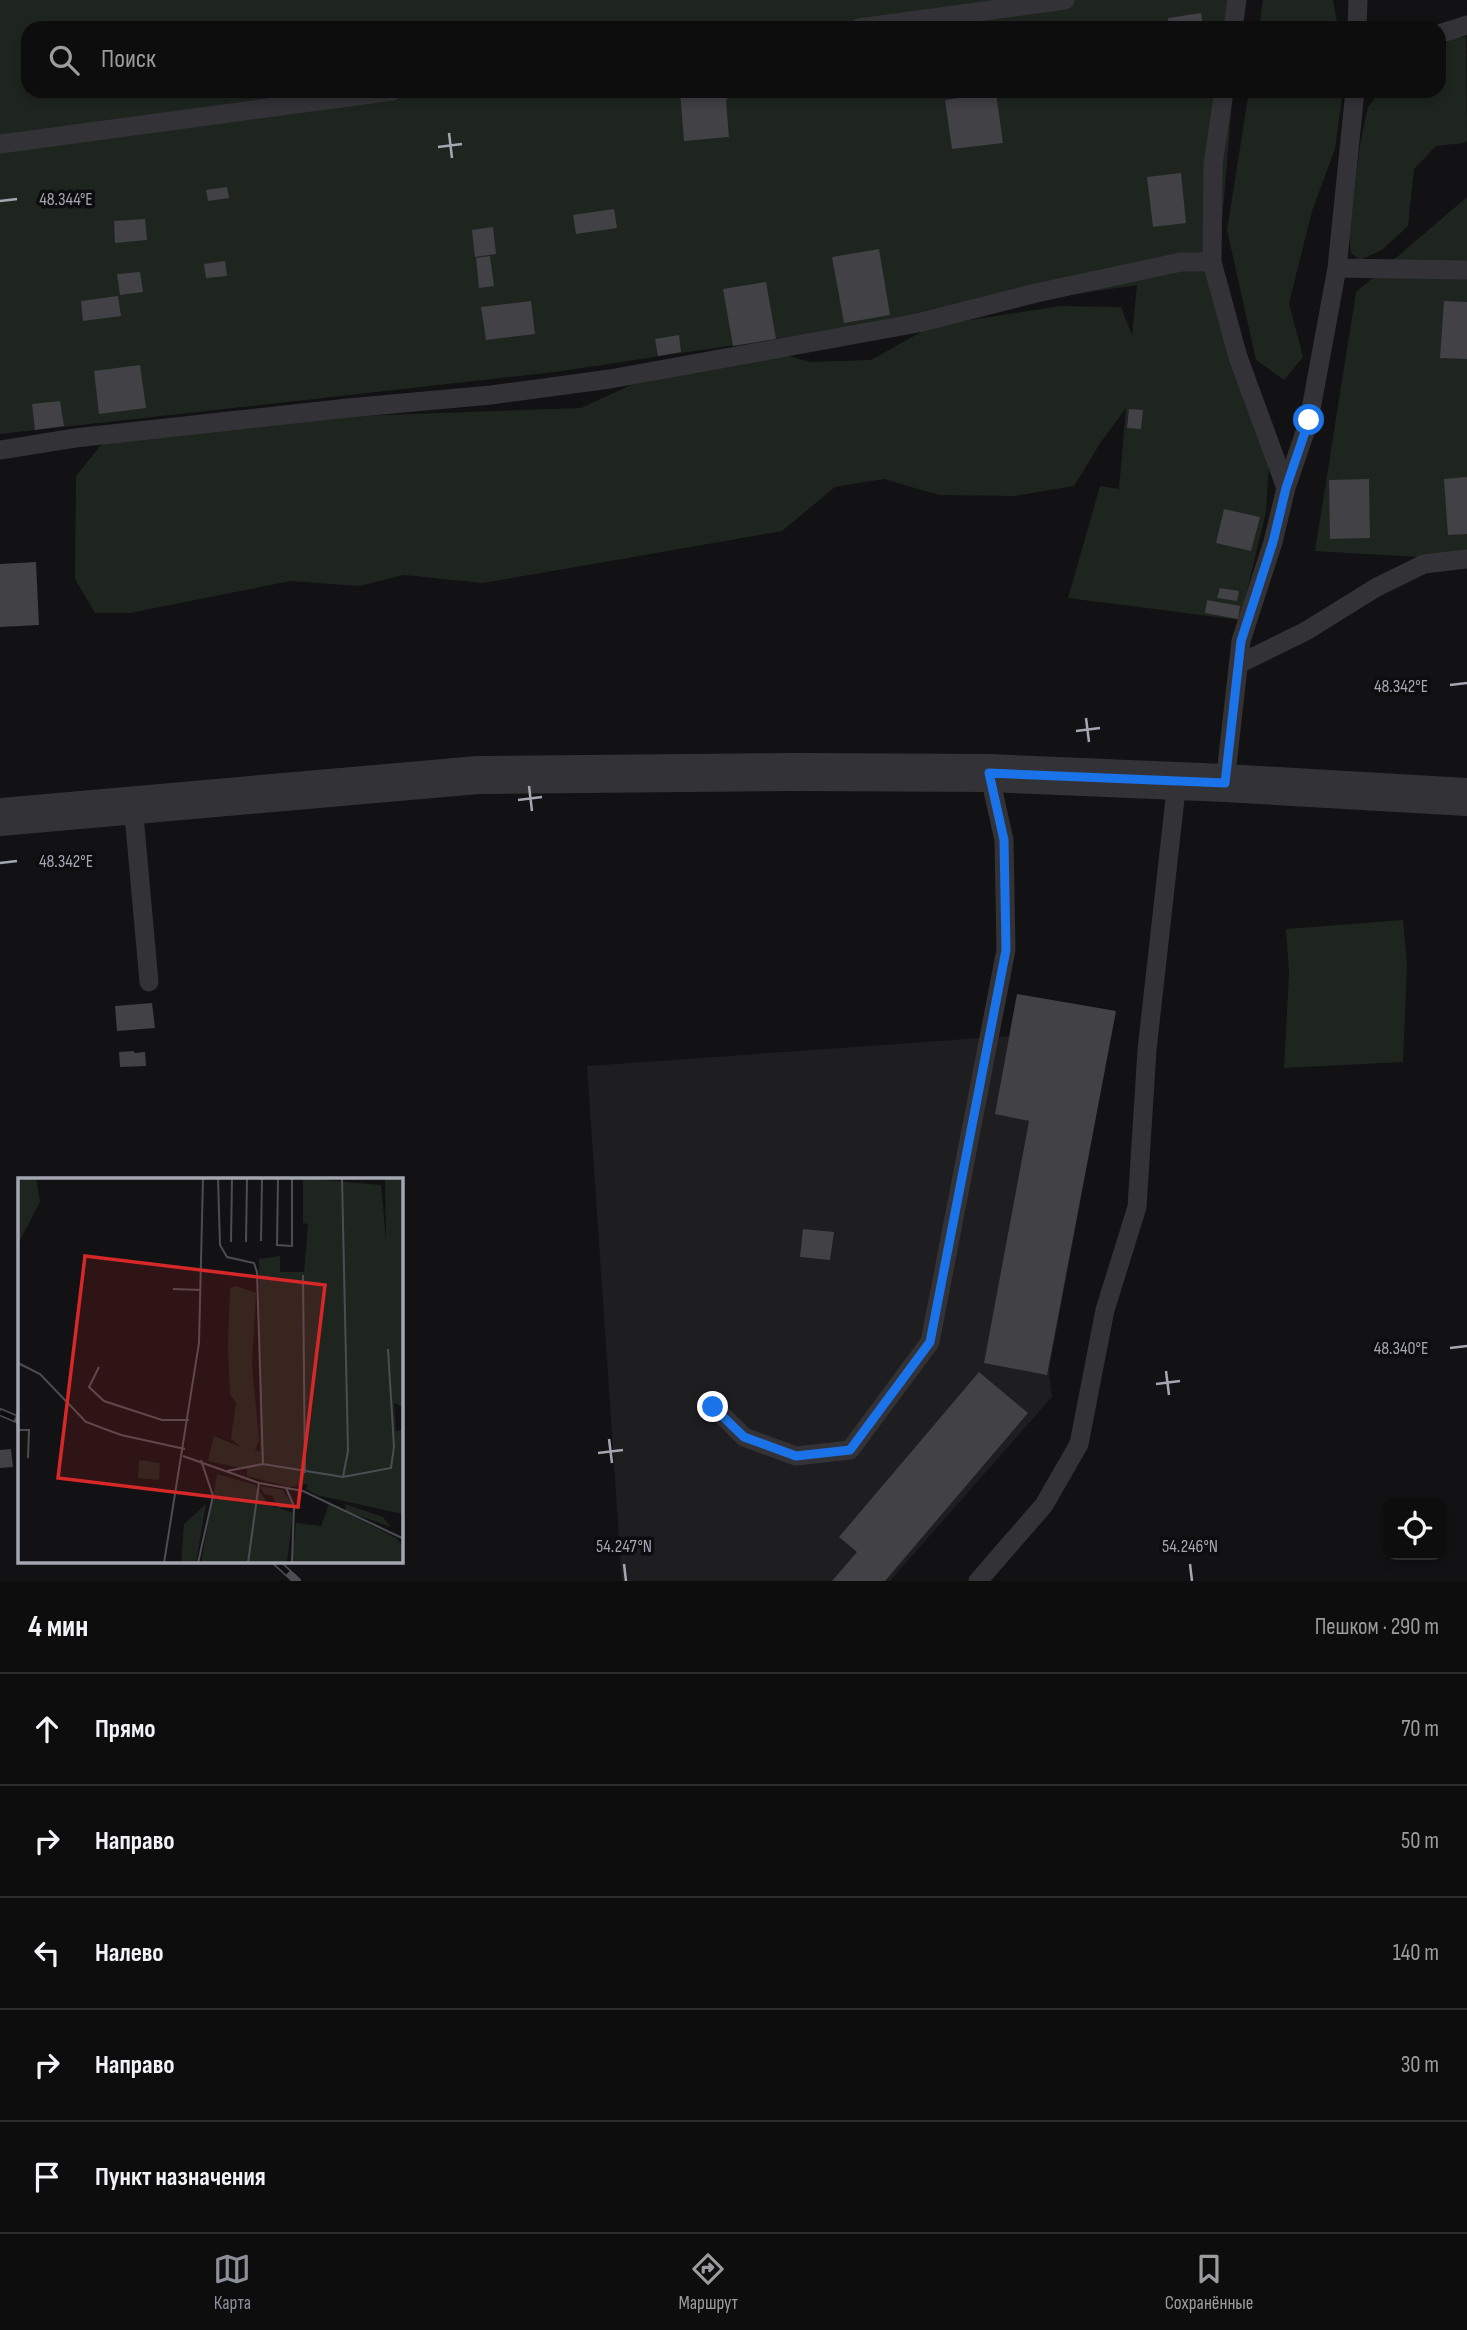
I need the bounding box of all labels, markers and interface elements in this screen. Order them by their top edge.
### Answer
search box [21,21,1446,98]
icon: search [45,41,83,79]
text: Поиск [101,44,156,75]
text: 48.344°E [39,189,93,210]
route start [1293,404,1324,435]
text: 48.342°E [1374,676,1428,697]
text: 48.342°E [39,851,93,872]
inset map [18,1178,402,1563]
text: 48.340°E [1374,1338,1428,1359]
route end [697,1391,728,1422]
map controls [1383,1497,1446,1560]
button: locate [1383,1497,1446,1560]
text: 54.247°N [596,1536,652,1557]
text: 54.246°N [1162,1536,1218,1557]
text: 4 мин [28,1609,88,1645]
text: Пешком · 290 m [1315,1613,1439,1641]
icon: ahead [28,1710,66,1748]
text: Прямо [95,1714,156,1745]
text: 70 m [1401,1715,1439,1743]
icon: right [28,1822,66,1860]
text: Направо [95,1826,174,1857]
text: 50 m [1401,1827,1439,1855]
icon: left [28,1934,66,1972]
text: Налево [95,1938,164,1969]
text: 140 m [1393,1939,1439,1967]
icon: right [28,2046,66,2084]
text: Направо [95,2050,174,2081]
text: 30 m [1401,2051,1439,2079]
icon: arrive [28,2158,66,2196]
text: Пункт назначения [95,2162,266,2193]
tab: Карта [213,2250,251,2315]
tab: Маршрут [678,2250,738,2315]
tab: Сохранённые [1165,2250,1253,2315]

